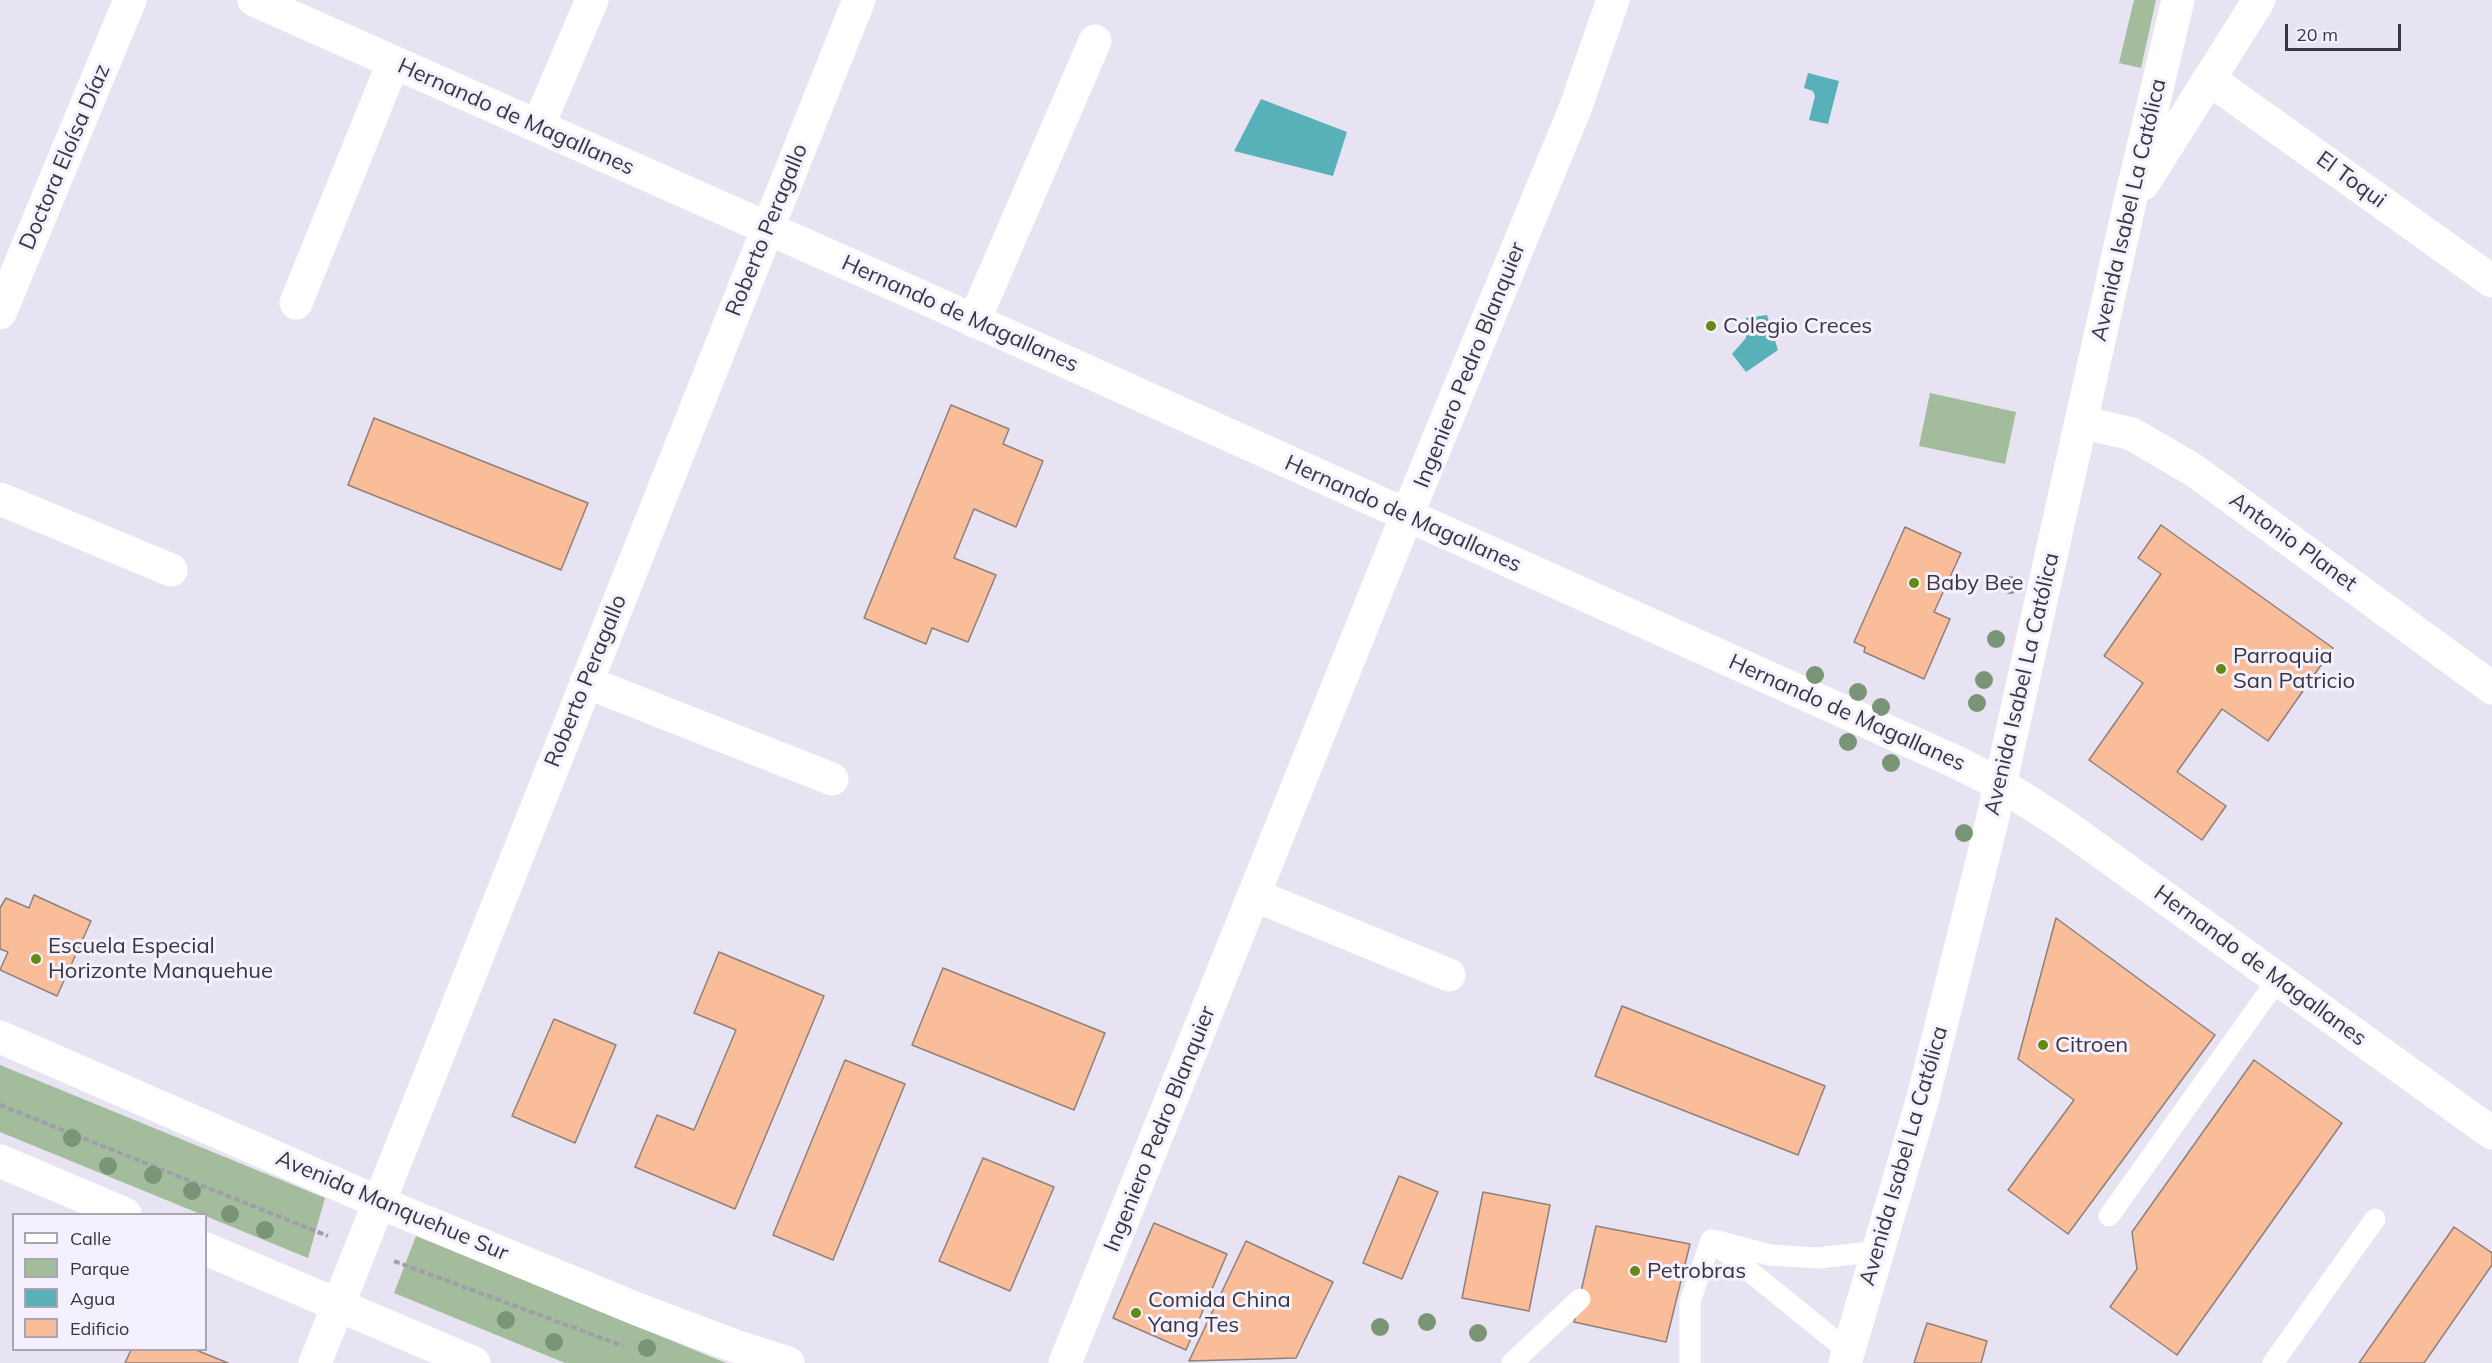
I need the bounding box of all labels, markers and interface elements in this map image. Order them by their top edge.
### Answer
scale bar [2288,12,2404,50]
text: 20 m [2296,23,2338,46]
street label: Hernando de Magallanes [394,53,638,181]
street label: Doctora Eloísa Díaz [14,60,116,254]
street label: Avenida Isabel La Católica [2086,76,2172,344]
street label: Roberto Peragallo [720,140,814,320]
street label: El Toqui [2311,146,2391,214]
street label: Ingeniero Pedro Blanquier [1409,238,1531,492]
street label: Hernando de Magallanes [838,250,1082,378]
place label: Colegio Creces [1723,313,1872,339]
marker: Colegio Creces [1704,319,1718,333]
street label: Hernando de Magallanes [1281,450,1525,578]
street label: Antonio Planet [2224,487,2362,597]
street label: Avenida Isabel La Católica [1979,550,2065,818]
place label: Baby Bee [1926,570,2024,596]
marker: Baby Bee [1907,576,1921,590]
street label: Roberto Peragallo [539,591,633,771]
place label: Parroquia San Patricio [2233,643,2355,694]
street label: Hernando de Magallanes [1725,649,1969,777]
marker: Parroquia San Patricio [2214,662,2228,676]
street label: Hernando de Magallanes [2149,880,2371,1052]
place label: Escuela Especial Horizonte Manquehue [48,933,273,984]
marker: Escuela Especial Horizonte Manquehue [29,952,43,966]
street label: Ingeniero Pedro Blanquier [1099,1002,1221,1256]
street label: Avenida Isabel La Católica [1854,1023,1954,1289]
place label: Citroen [2055,1032,2128,1058]
marker: Citroen [2036,1038,2050,1052]
street label: Avenida Manquehue Sur [272,1145,512,1267]
legend [12,1213,207,1351]
text: Calle [70,1227,111,1250]
text: Parque [70,1257,129,1280]
place label: Petrobras [1647,1258,1746,1284]
marker: Petrobras [1628,1264,1642,1278]
text: Agua [70,1287,115,1310]
place label: Comida China Yang Tes [1148,1287,1291,1338]
marker: Comida China Yang Tes [1129,1306,1143,1320]
text: Edificio [70,1317,129,1340]

